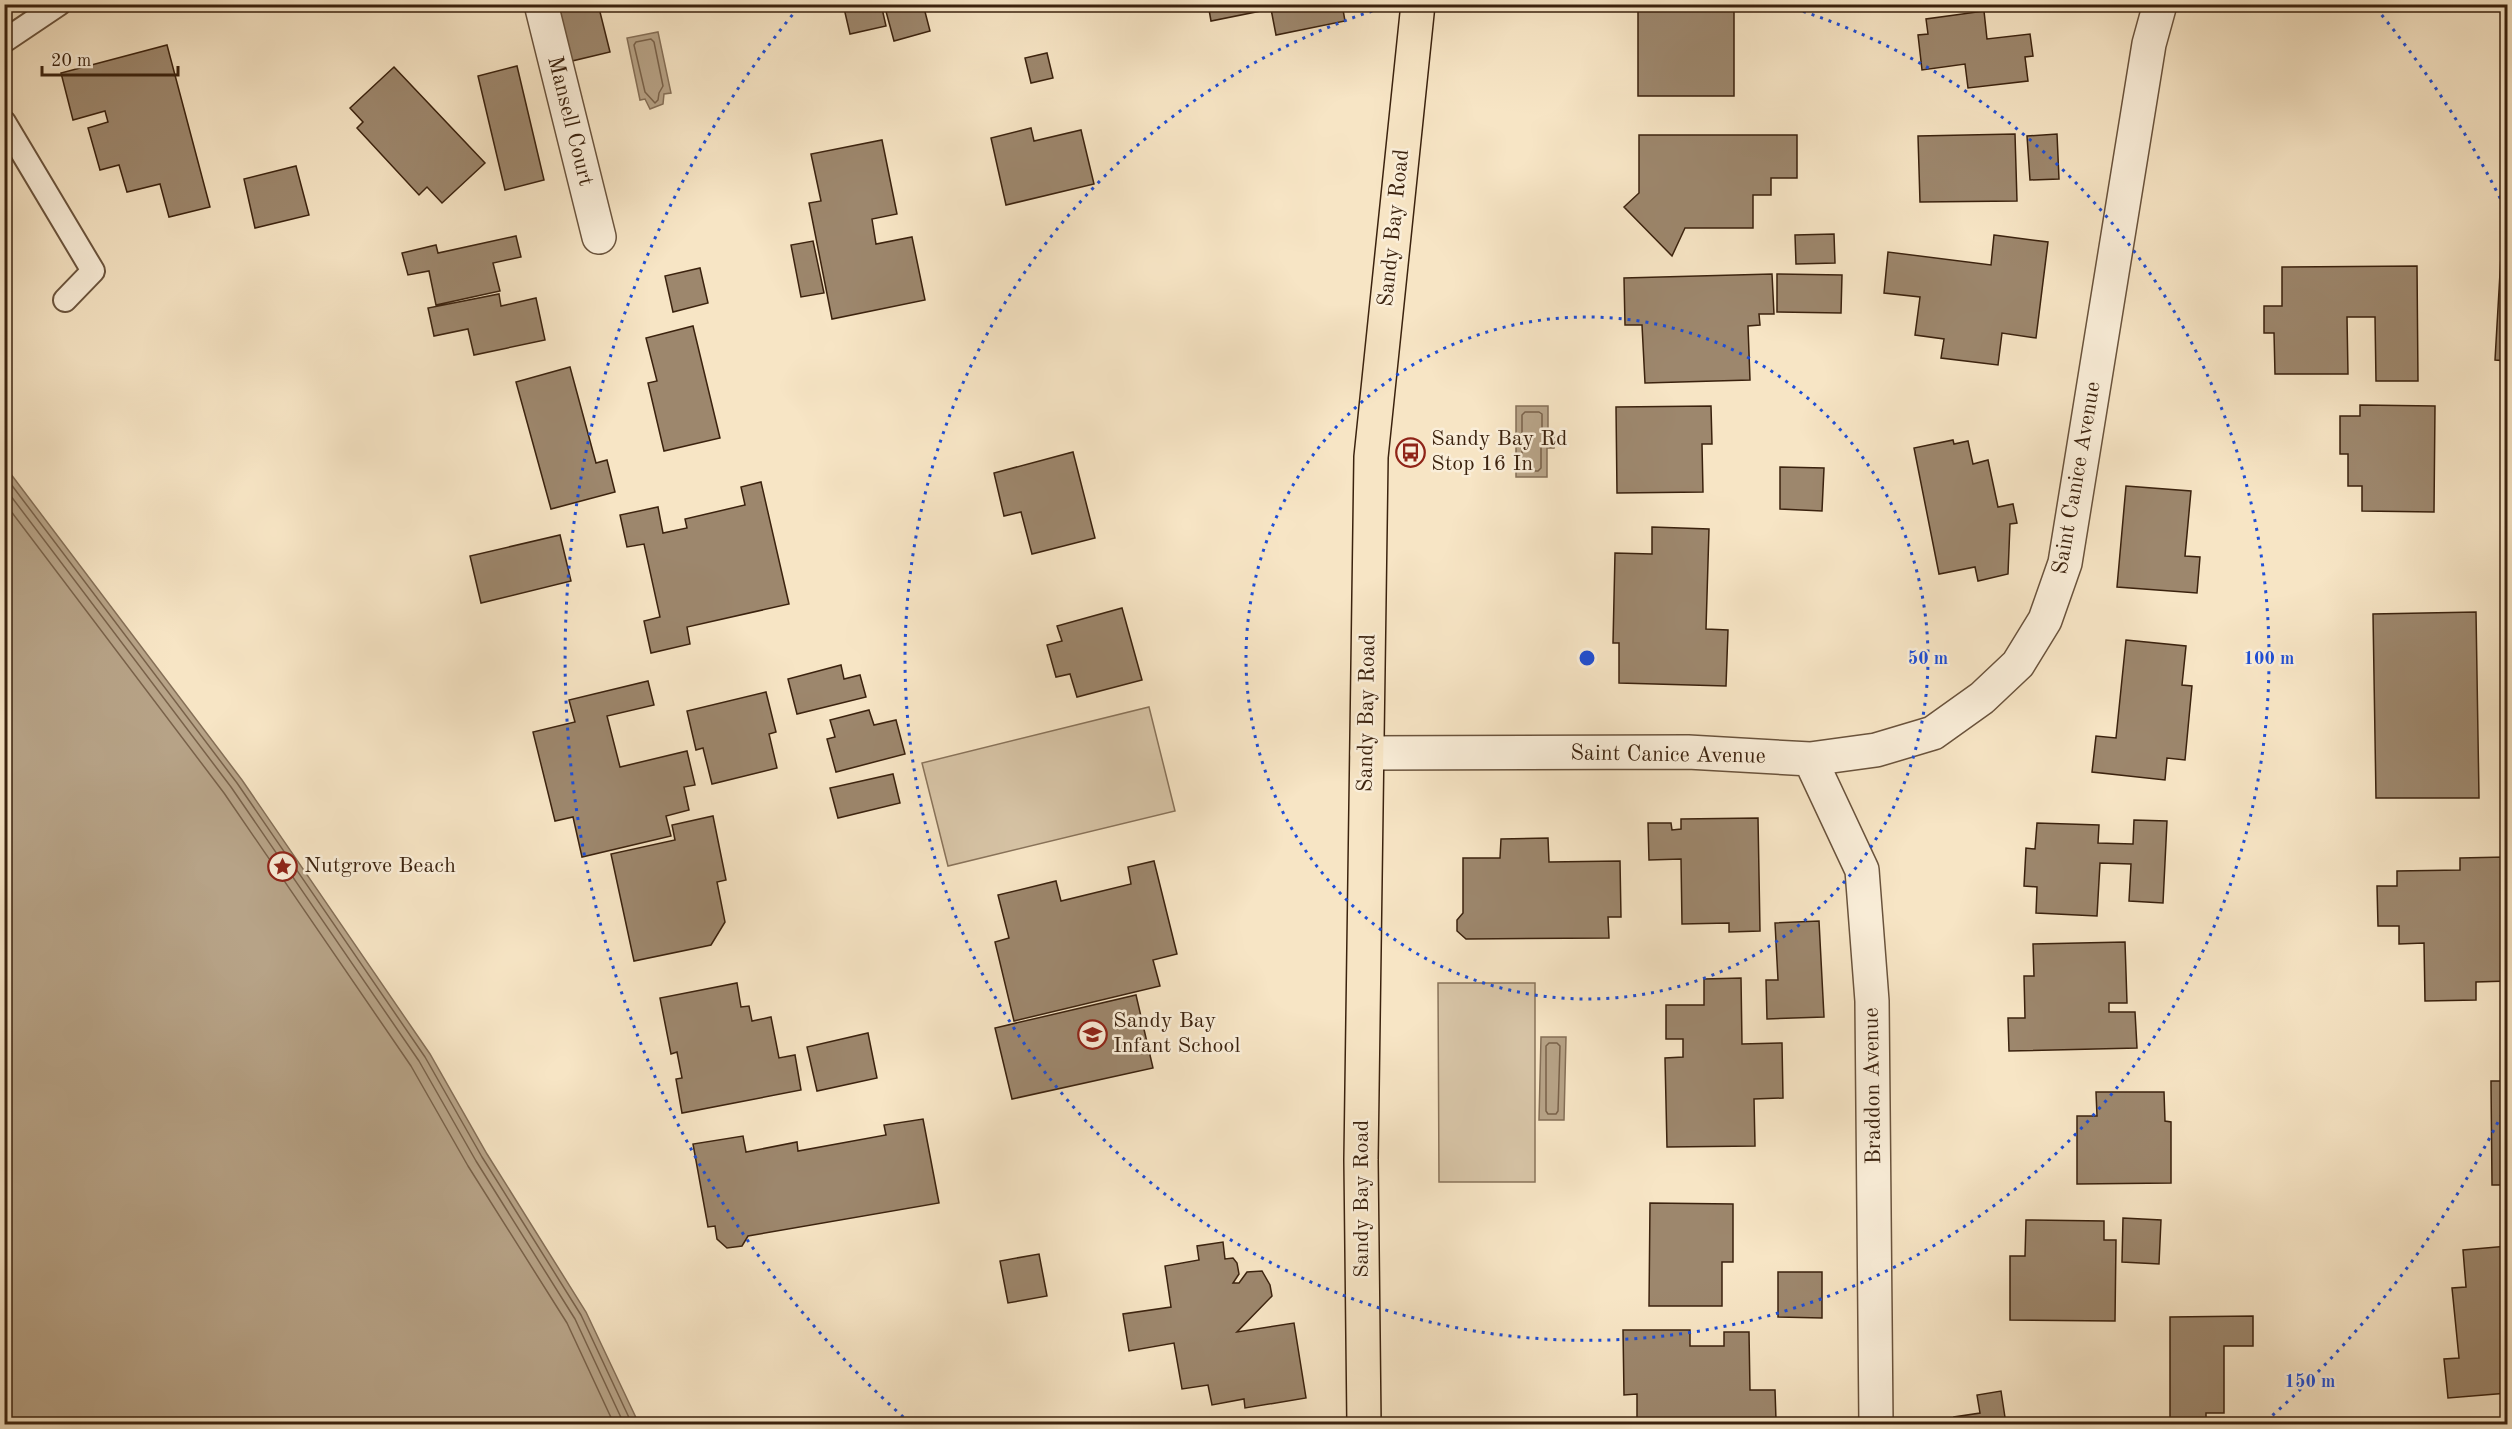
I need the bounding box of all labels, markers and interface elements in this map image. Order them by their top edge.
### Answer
scale bar [42,39,178,77]
text: 20 m [51,52,91,70]
street label: Mansell Court [543,54,597,188]
street label: Sandy Bay Road [1375,148,1413,308]
street label: Saint Canice Avenue [2049,380,2105,576]
place label: Sandy Bay Rd Stop 16 In [1431,428,1567,475]
bus stop icon: Sandy Bay Rd Stop 16 In [1394,436,1426,468]
street label: Sandy Bay Road [1355,634,1379,792]
centre of rings [1577,648,1597,668]
text: 50 m [1908,650,1948,668]
text: 100 m [2244,650,2294,668]
street label: Saint Canice Avenue [1570,742,1766,768]
place icon: Nutgrove Beach [267,850,299,882]
place label: Nutgrove Beach [304,855,456,877]
street label: Braddon Avenue [1861,1007,1885,1165]
place label: Sandy Bay Infant School [1113,1010,1240,1057]
school or university icon: Sandy Bay Infant School [1076,1018,1108,1050]
street label: Sandy Bay Road [1351,1120,1373,1278]
text: 150 m [2285,1373,2335,1391]

